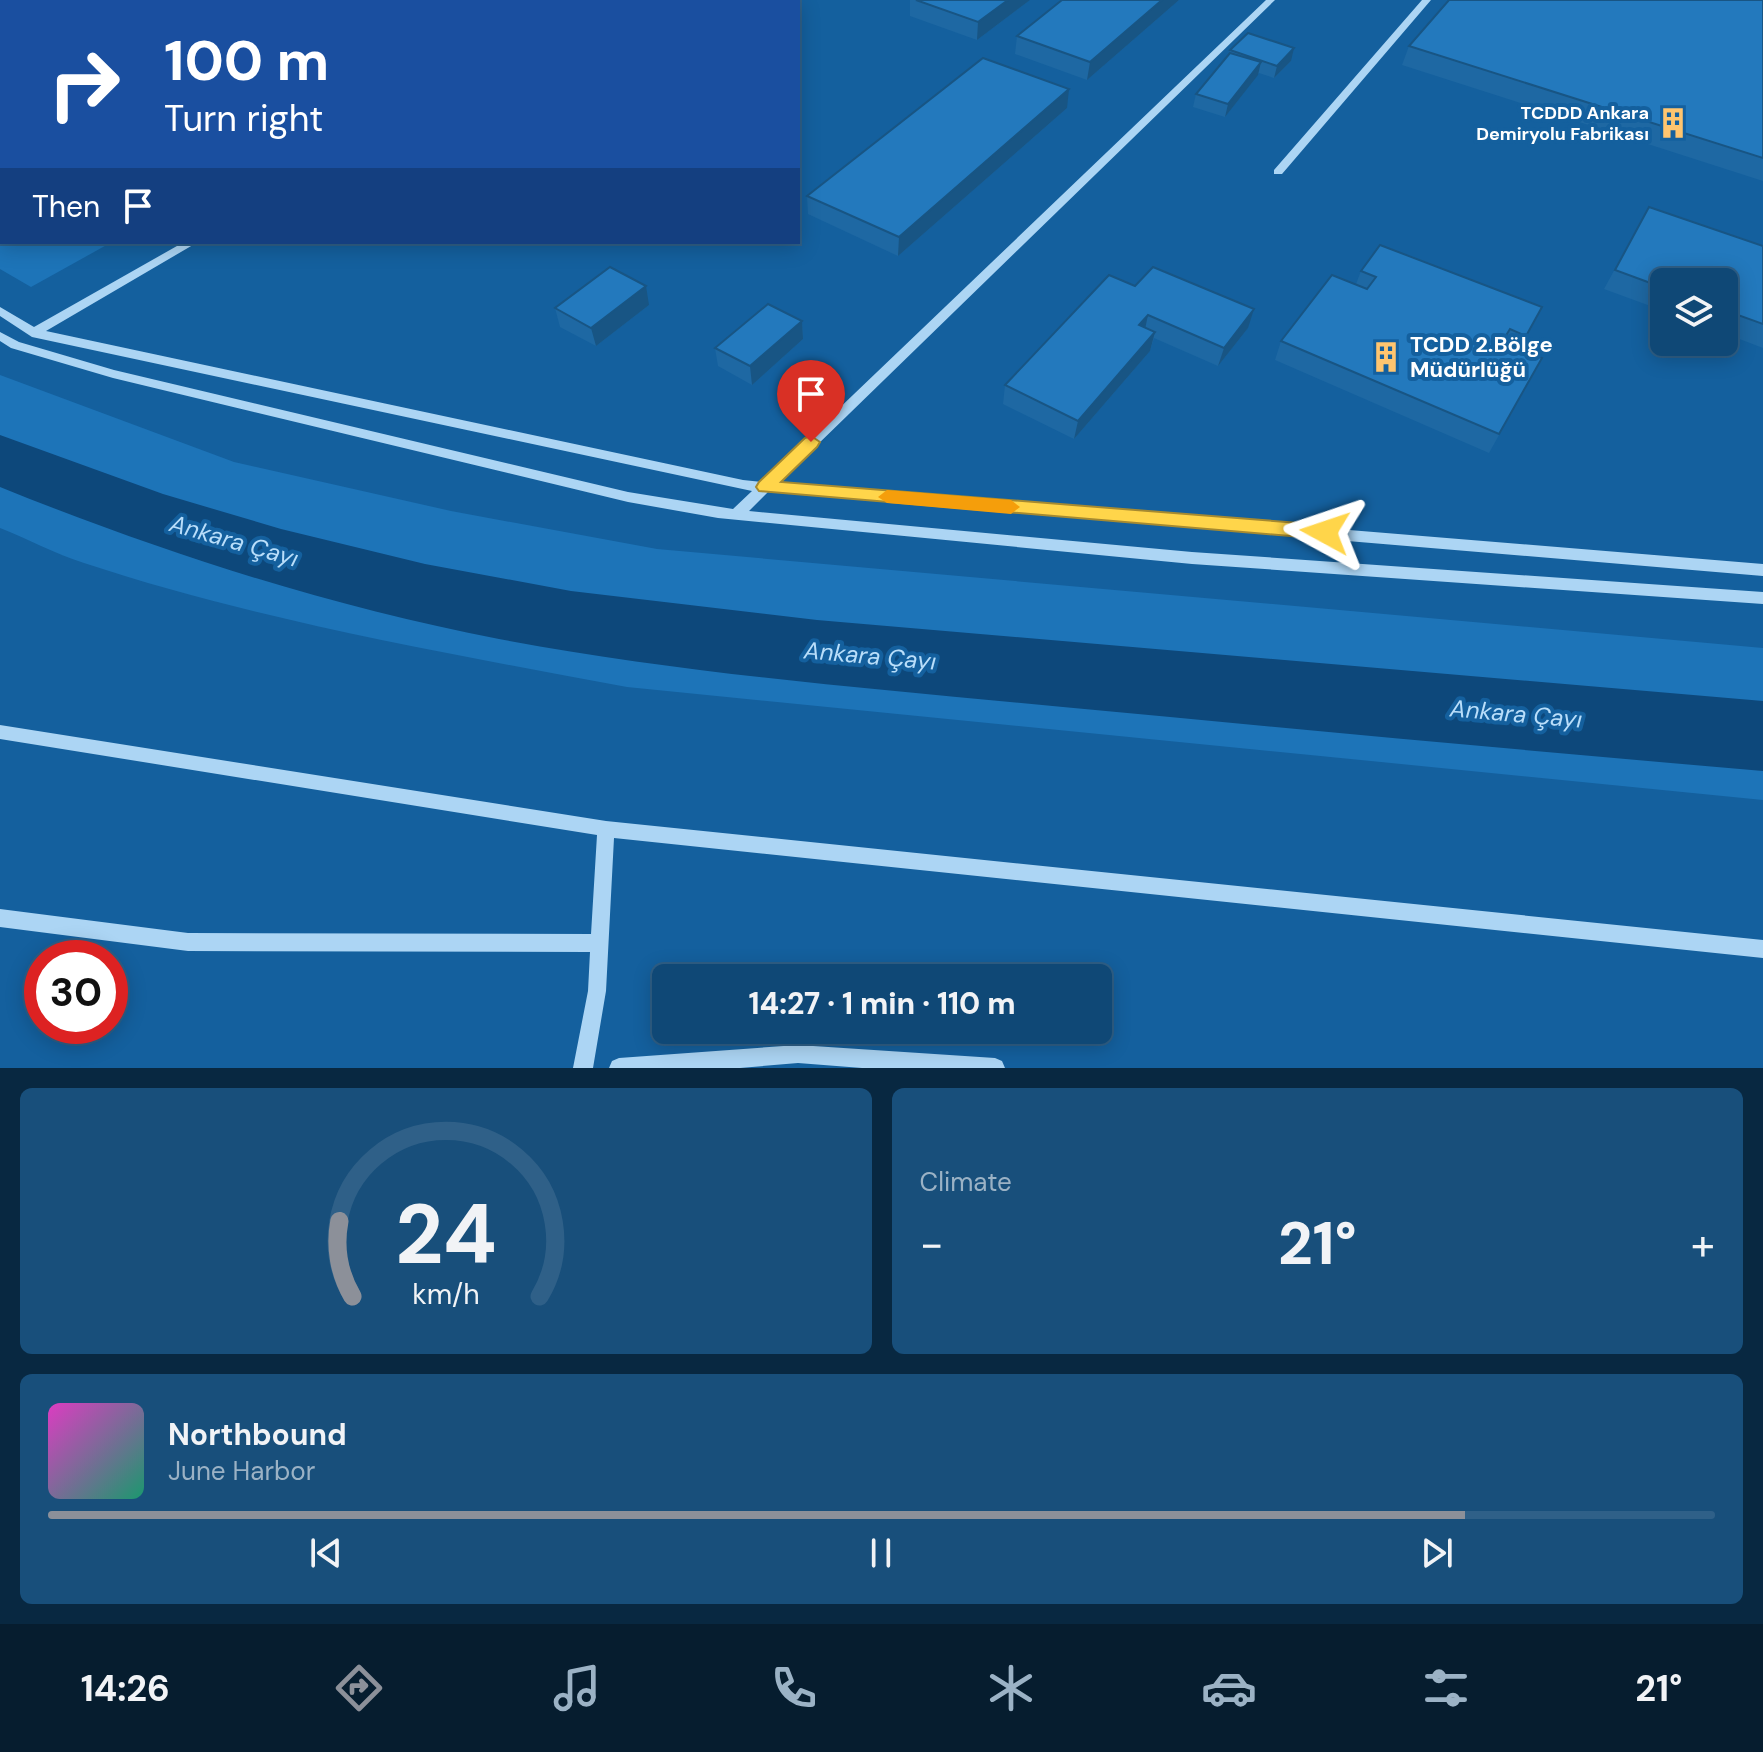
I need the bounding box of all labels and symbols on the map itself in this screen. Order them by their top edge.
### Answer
place label: TCDDD Ankara Demiryolu Fabrikası [1476,101,1649,146]
building icon: TCDDD Ankara Demiryolu Fabrikası [1656,106,1690,140]
place label: TCDD 2.Bölge Müdürlüğü [1410,330,1553,384]
building icon: TCDD 2.Bölge Müdürlüğü [1369,340,1403,374]
pin [777,360,845,442]
position arrow [1283,490,1367,574]
water label: Ankara Çayı [165,507,302,574]
water label: Ankara Çayı [802,634,937,677]
water label: Ankara Çayı [1448,692,1583,735]
speed limit sign: 30 [24,940,128,1044]

